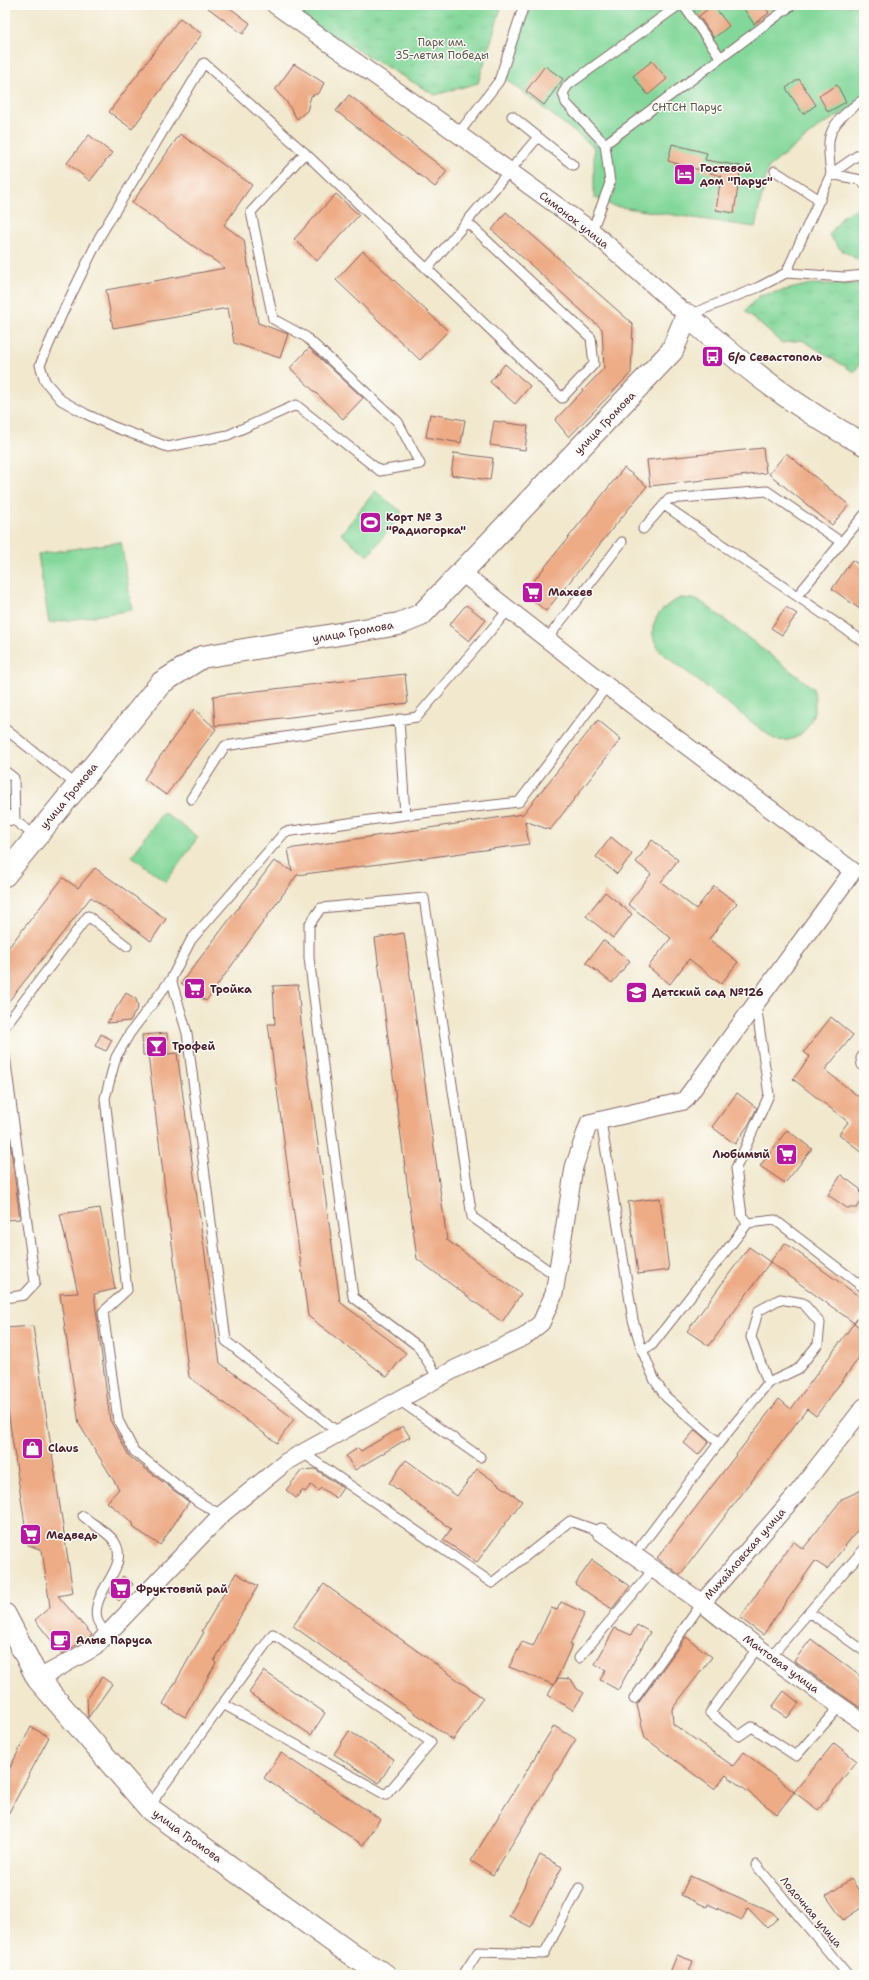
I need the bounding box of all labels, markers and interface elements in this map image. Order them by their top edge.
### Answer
park label: Парк им. 35-летия Победы [395,35,489,63]
park label: СНТСН Парус [652,100,723,115]
hotel icon: Гостевой дом "Парус" [672,161,698,187]
place label: Гостевой дом "Парус" [700,161,773,189]
street label: Симонок улица [536,188,612,252]
bus stop icon: б/о Севастополь [699,344,725,370]
place label: б/о Севастополь [728,350,822,365]
street label: улица Громова [571,388,639,458]
sports icon: Корт № 3 "Радиогорка" [358,510,384,536]
place label: Корт № 3 "Радиогорка" [386,510,466,538]
supermarket icon: Махеев [519,579,545,605]
place label: Махеев [548,585,593,600]
street label: улица Громова [311,617,395,647]
street label: улица Громова [37,760,101,832]
supermarket icon: Тройка [182,976,208,1002]
school or university icon: Детский сад №126 [624,979,650,1005]
place label: Тройка [210,982,252,997]
place label: Детский сад №126 [652,985,764,1000]
bar icon: Трофей [143,1033,169,1059]
place label: Трофей [172,1039,216,1054]
supermarket icon: Любимый [773,1141,799,1167]
place label: Любимый [712,1147,770,1162]
shop icon: Claus [20,1435,46,1461]
place label: Claus [48,1441,79,1456]
street label: Михайловская улица [701,1505,789,1603]
supermarket icon: Медведь [18,1522,44,1548]
place label: Медведь [46,1528,98,1543]
supermarket icon: Фруктовый рай [108,1576,134,1602]
place label: Фруктовый рай [136,1582,228,1597]
cafe icon: Алые Паруса [48,1627,74,1653]
street label: Мачтовая улица [740,1631,822,1697]
place label: Алые Паруса [76,1633,152,1648]
street label: улица Громова [149,1806,225,1866]
street label: Лодочная улица [777,1873,845,1951]

